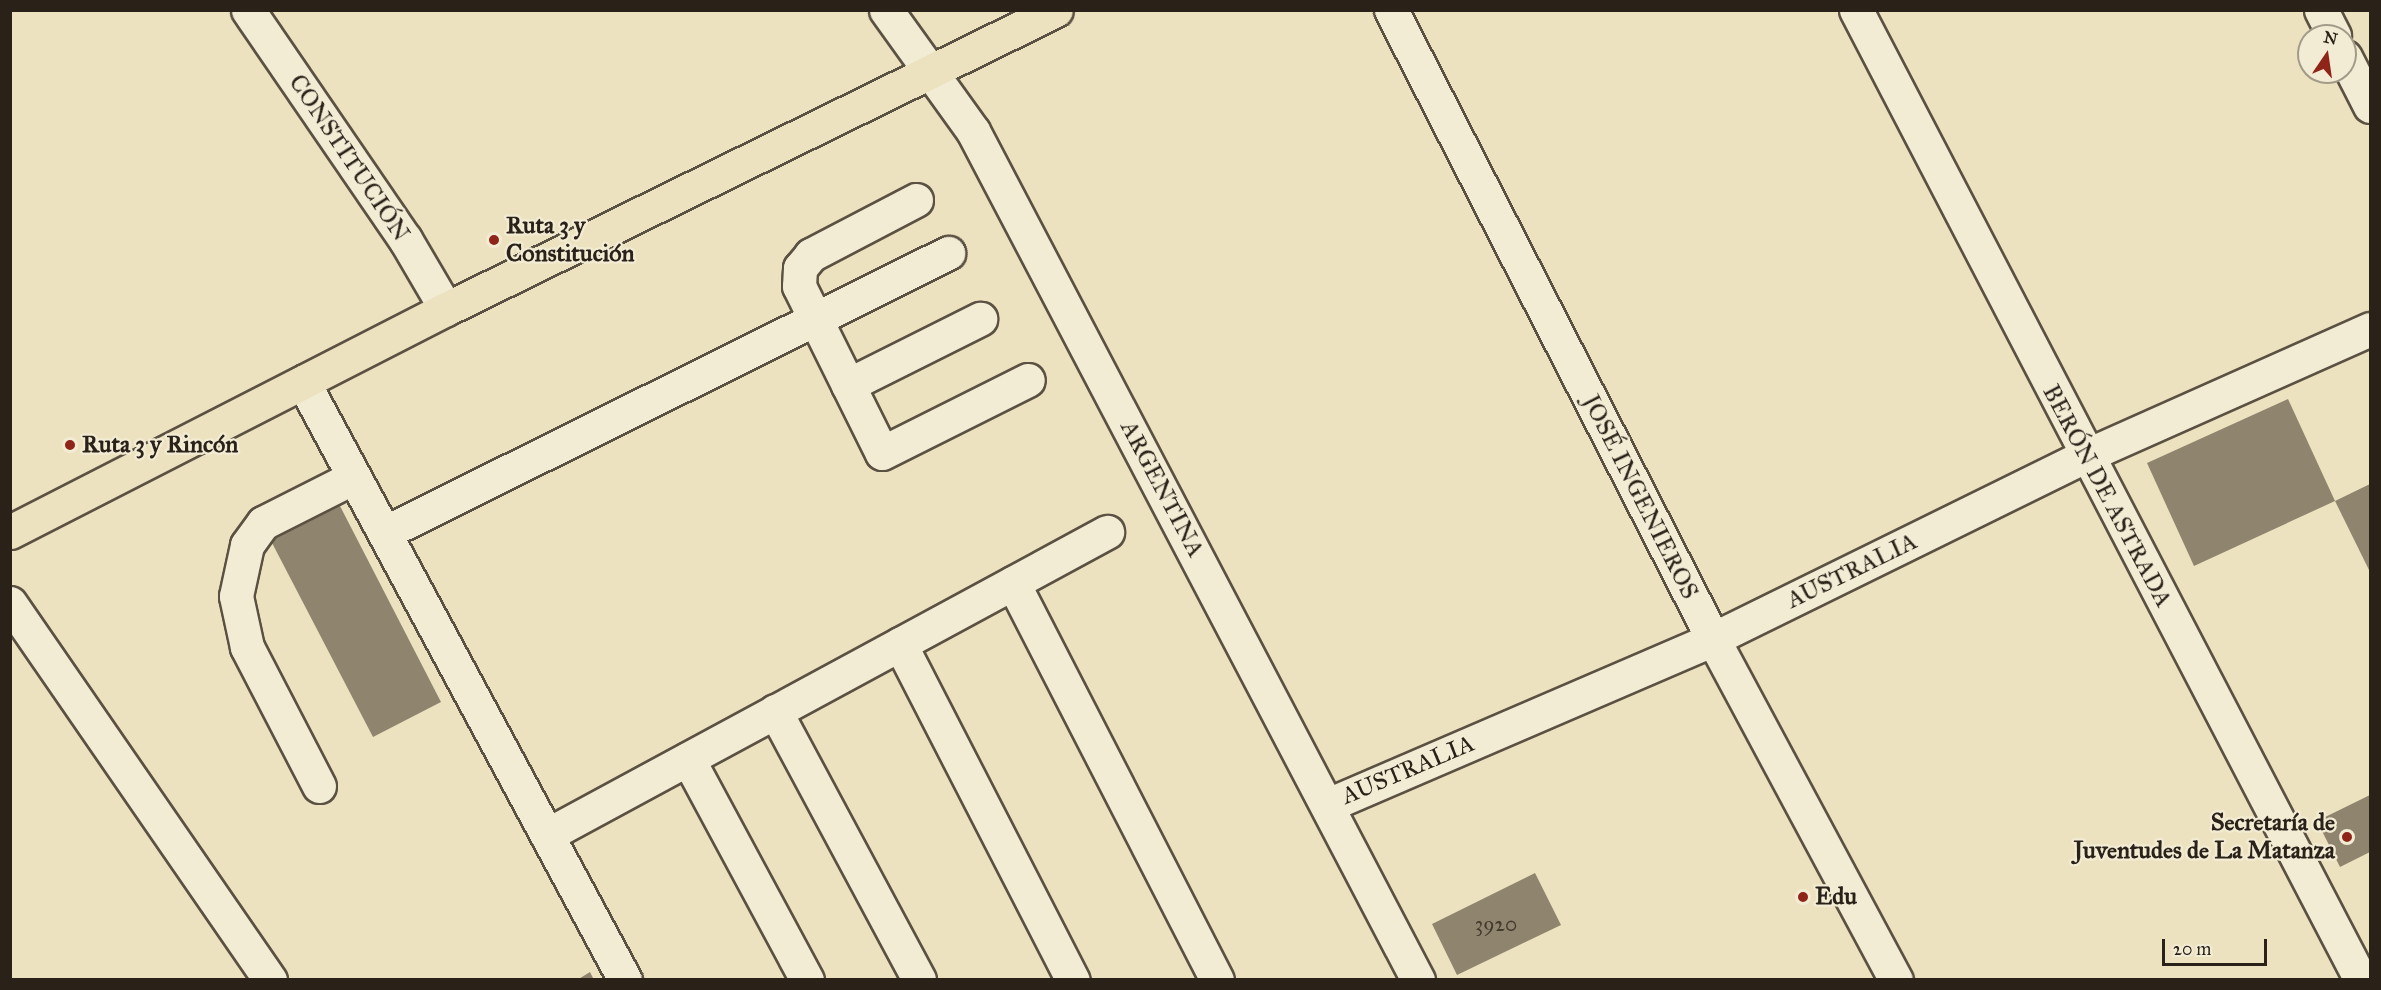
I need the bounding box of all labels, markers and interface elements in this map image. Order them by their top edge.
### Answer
north arrow [2297,24,2357,84]
text: N [2322,27,2339,49]
street label: CONSTITUCIÓN [283,69,415,247]
place label: Ruta 3 y Constitución [506,212,634,268]
marker: Ruta 3 y Constitución [487,233,501,247]
street label: BERÓN DE ASTRADA [2036,380,2178,612]
street label: JOSÉ INGENIEROS [1576,390,1704,604]
street label: ARGENTINA [1114,416,1210,562]
place label: Ruta 3 y Rincón [82,431,238,459]
marker: Ruta 3 y Rincón [63,438,77,452]
street label: AUSTRALIA [1782,527,1922,615]
street label: AUSTRALIA [1337,729,1479,811]
place label: Secretaría de Juventudes de La Matanza [2074,809,2335,865]
marker: Secretaría de Juventudes de La Matanza [2340,830,2354,844]
place label: Edu [1815,883,1857,911]
marker: Edu [1796,890,1810,904]
house number: 3920 [1475,911,1517,937]
scale bar [2165,927,2270,965]
text: 20 m [2173,938,2211,960]

